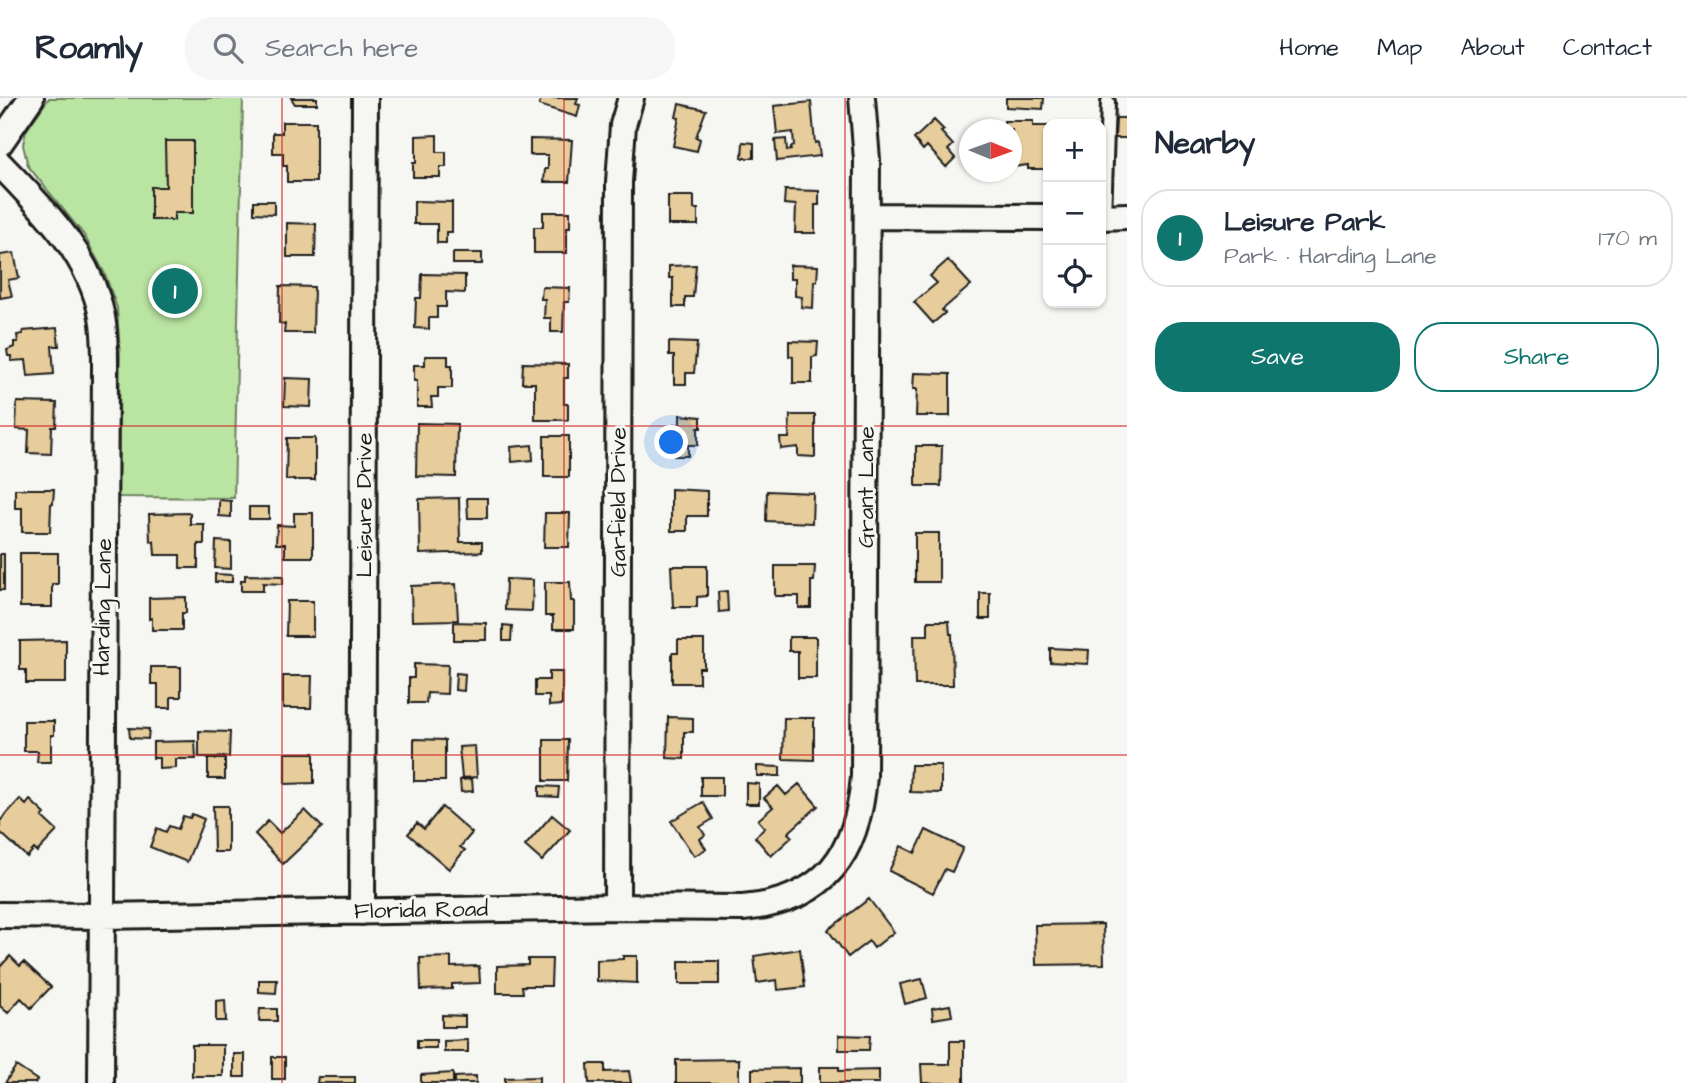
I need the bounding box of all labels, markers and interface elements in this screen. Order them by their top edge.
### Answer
search box [185,17,675,80]
text: Roamly [35,25,143,71]
icon: search [209,29,247,67]
text: Search here [265,30,418,66]
text: Home [1279,31,1339,65]
text: Map [1377,31,1422,65]
text: About [1460,31,1525,65]
text: Contact [1563,31,1652,65]
north arrow [959,119,1022,182]
map controls [1043,119,1106,308]
button: + [1043,119,1106,182]
text: Nearby [1155,123,1255,165]
button: − [1043,182,1106,245]
text: Leisure Park [1224,204,1385,240]
text: 1 [1179,222,1181,254]
text: 170 m [1598,222,1657,254]
text: Park · Harding Lane [1224,240,1437,272]
button: locate [1043,245,1106,308]
pin: 1 [152,265,198,317]
button: Save [1155,322,1400,392]
button: Share [1414,322,1659,392]
your location [654,425,688,459]
street label: Grant Lane [850,426,882,548]
street label: Garfield Drive [602,427,634,577]
street label: Leisure Drive [348,433,380,577]
street label: Harding Lane [86,538,121,676]
street label: Florida Road [354,893,489,927]

